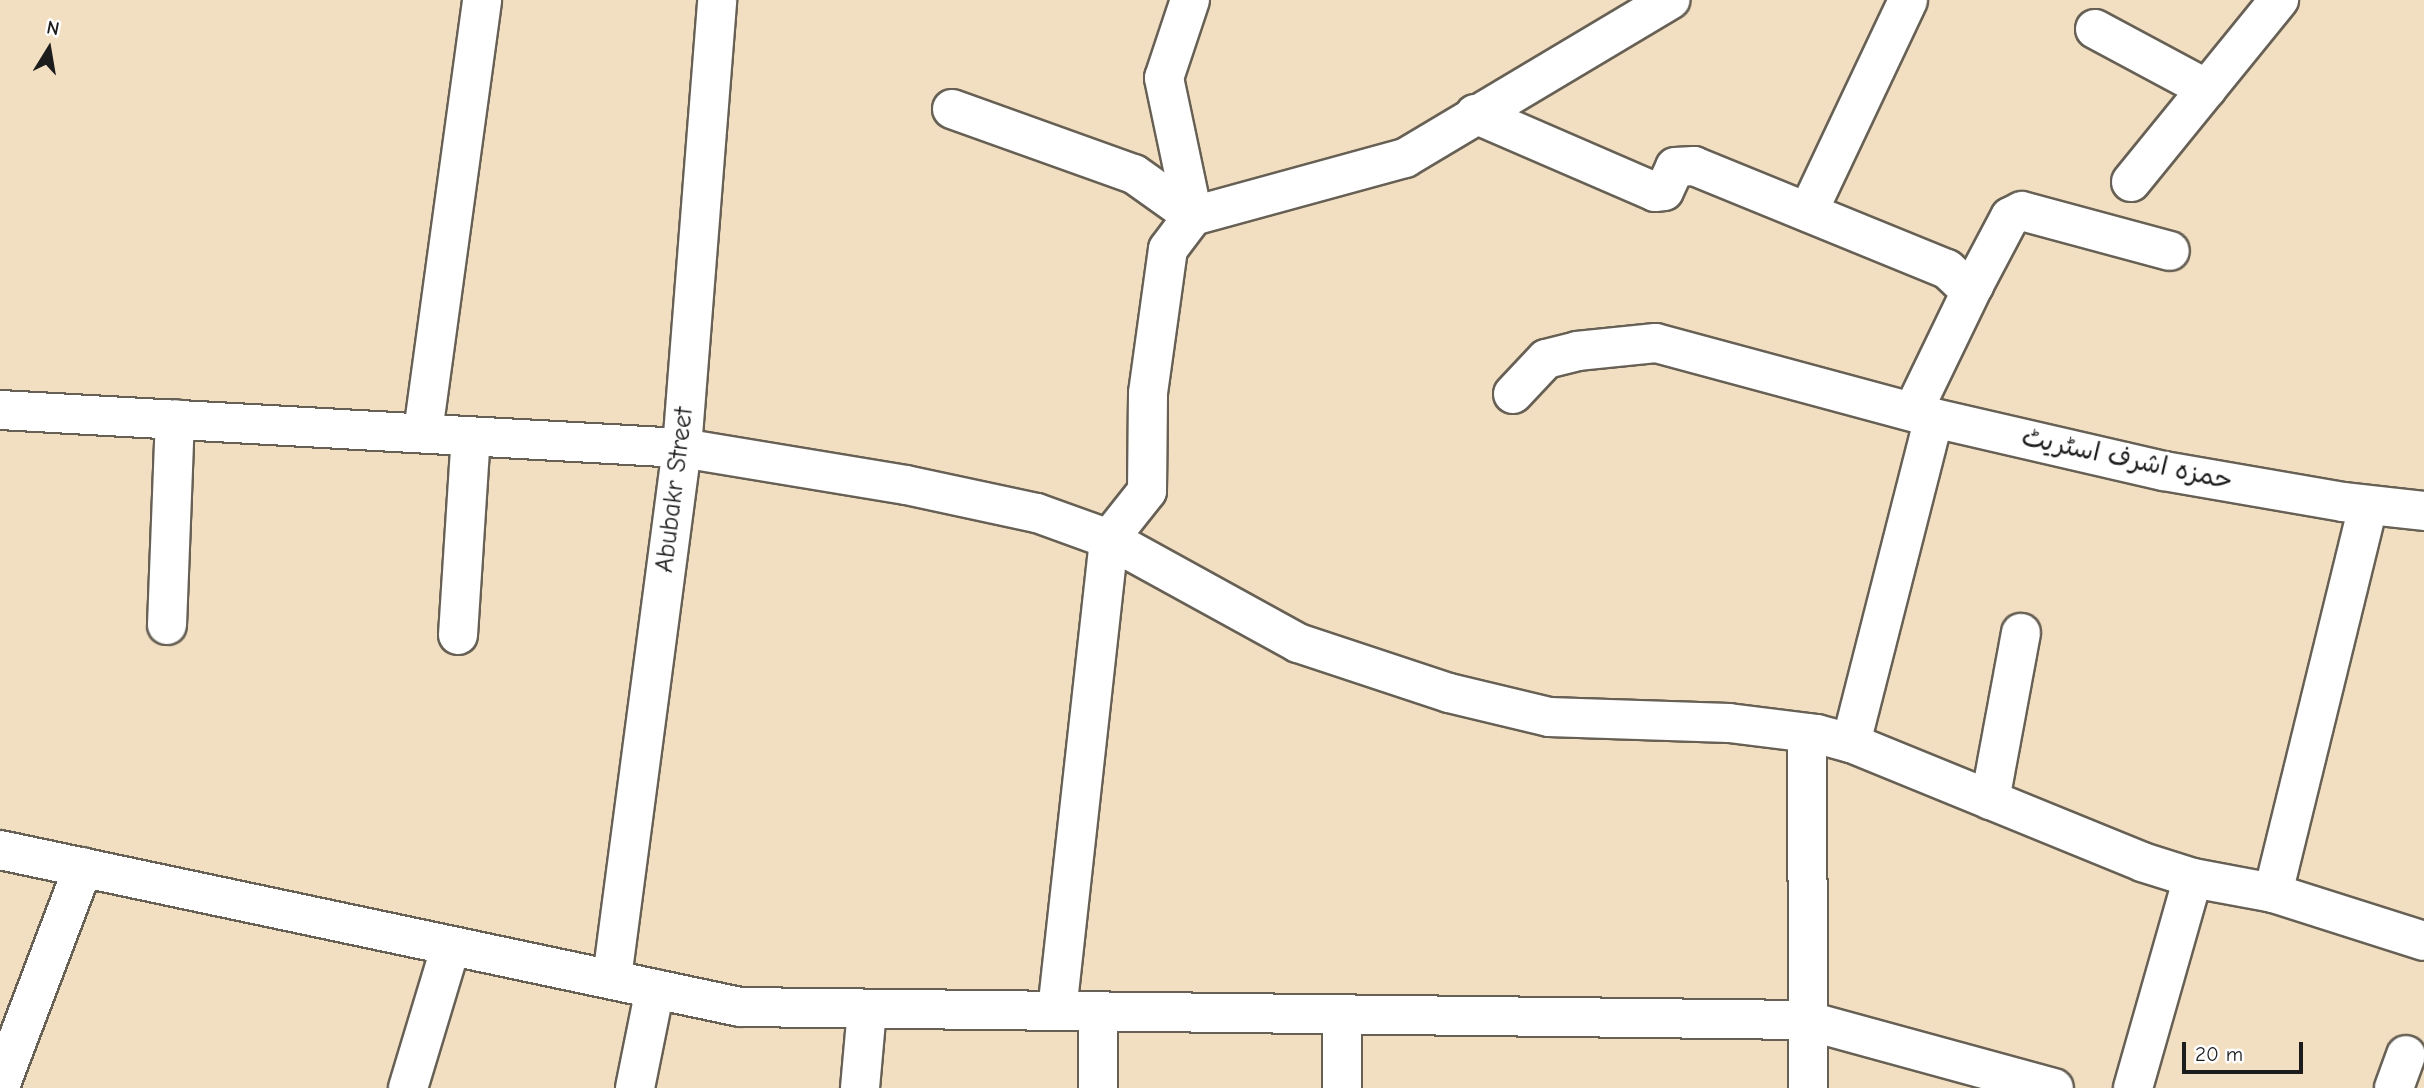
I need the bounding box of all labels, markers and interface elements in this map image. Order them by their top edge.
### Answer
north arrow [14,14,84,84]
text: N [45,16,61,40]
street label: Abubakr Street [649,406,701,574]
street label: حمزہ اشرف اسٹریٹ [2019,422,2235,498]
scale bar [2186,1028,2307,1072]
text: 20 m [2195,1042,2243,1066]

